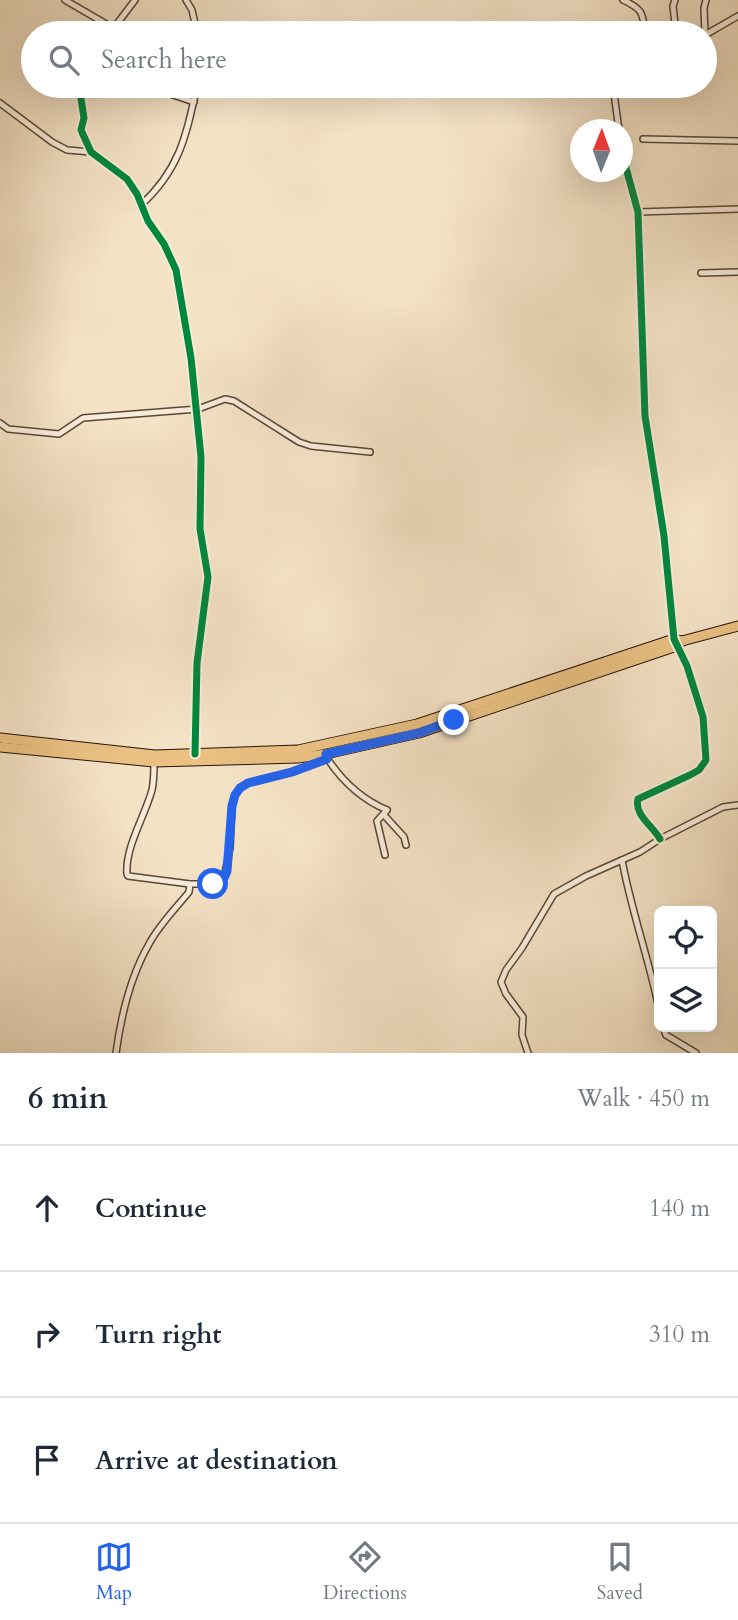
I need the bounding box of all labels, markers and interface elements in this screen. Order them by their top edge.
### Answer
search box [21,21,717,98]
icon: search [45,41,83,79]
text: Search here [101,42,227,77]
north arrow [570,119,633,182]
route end [438,704,469,735]
route start [197,868,228,899]
map controls [654,906,717,1032]
button: locate [654,906,717,969]
button: layers [654,969,717,1032]
text: 6 min [28,1078,108,1119]
text: Walk · 450 m [577,1083,710,1114]
icon: ahead [28,1189,66,1227]
text: Continue [95,1191,207,1226]
text: 140 m [649,1193,710,1224]
icon: right [28,1315,66,1353]
text: Turn right [95,1317,222,1352]
text: 310 m [649,1319,710,1350]
icon: arrive [28,1441,66,1479]
text: Arrive at destination [95,1443,338,1478]
tab: Map [95,1538,133,1606]
tab: Directions [323,1538,407,1606]
tab: Saved [597,1538,643,1606]

